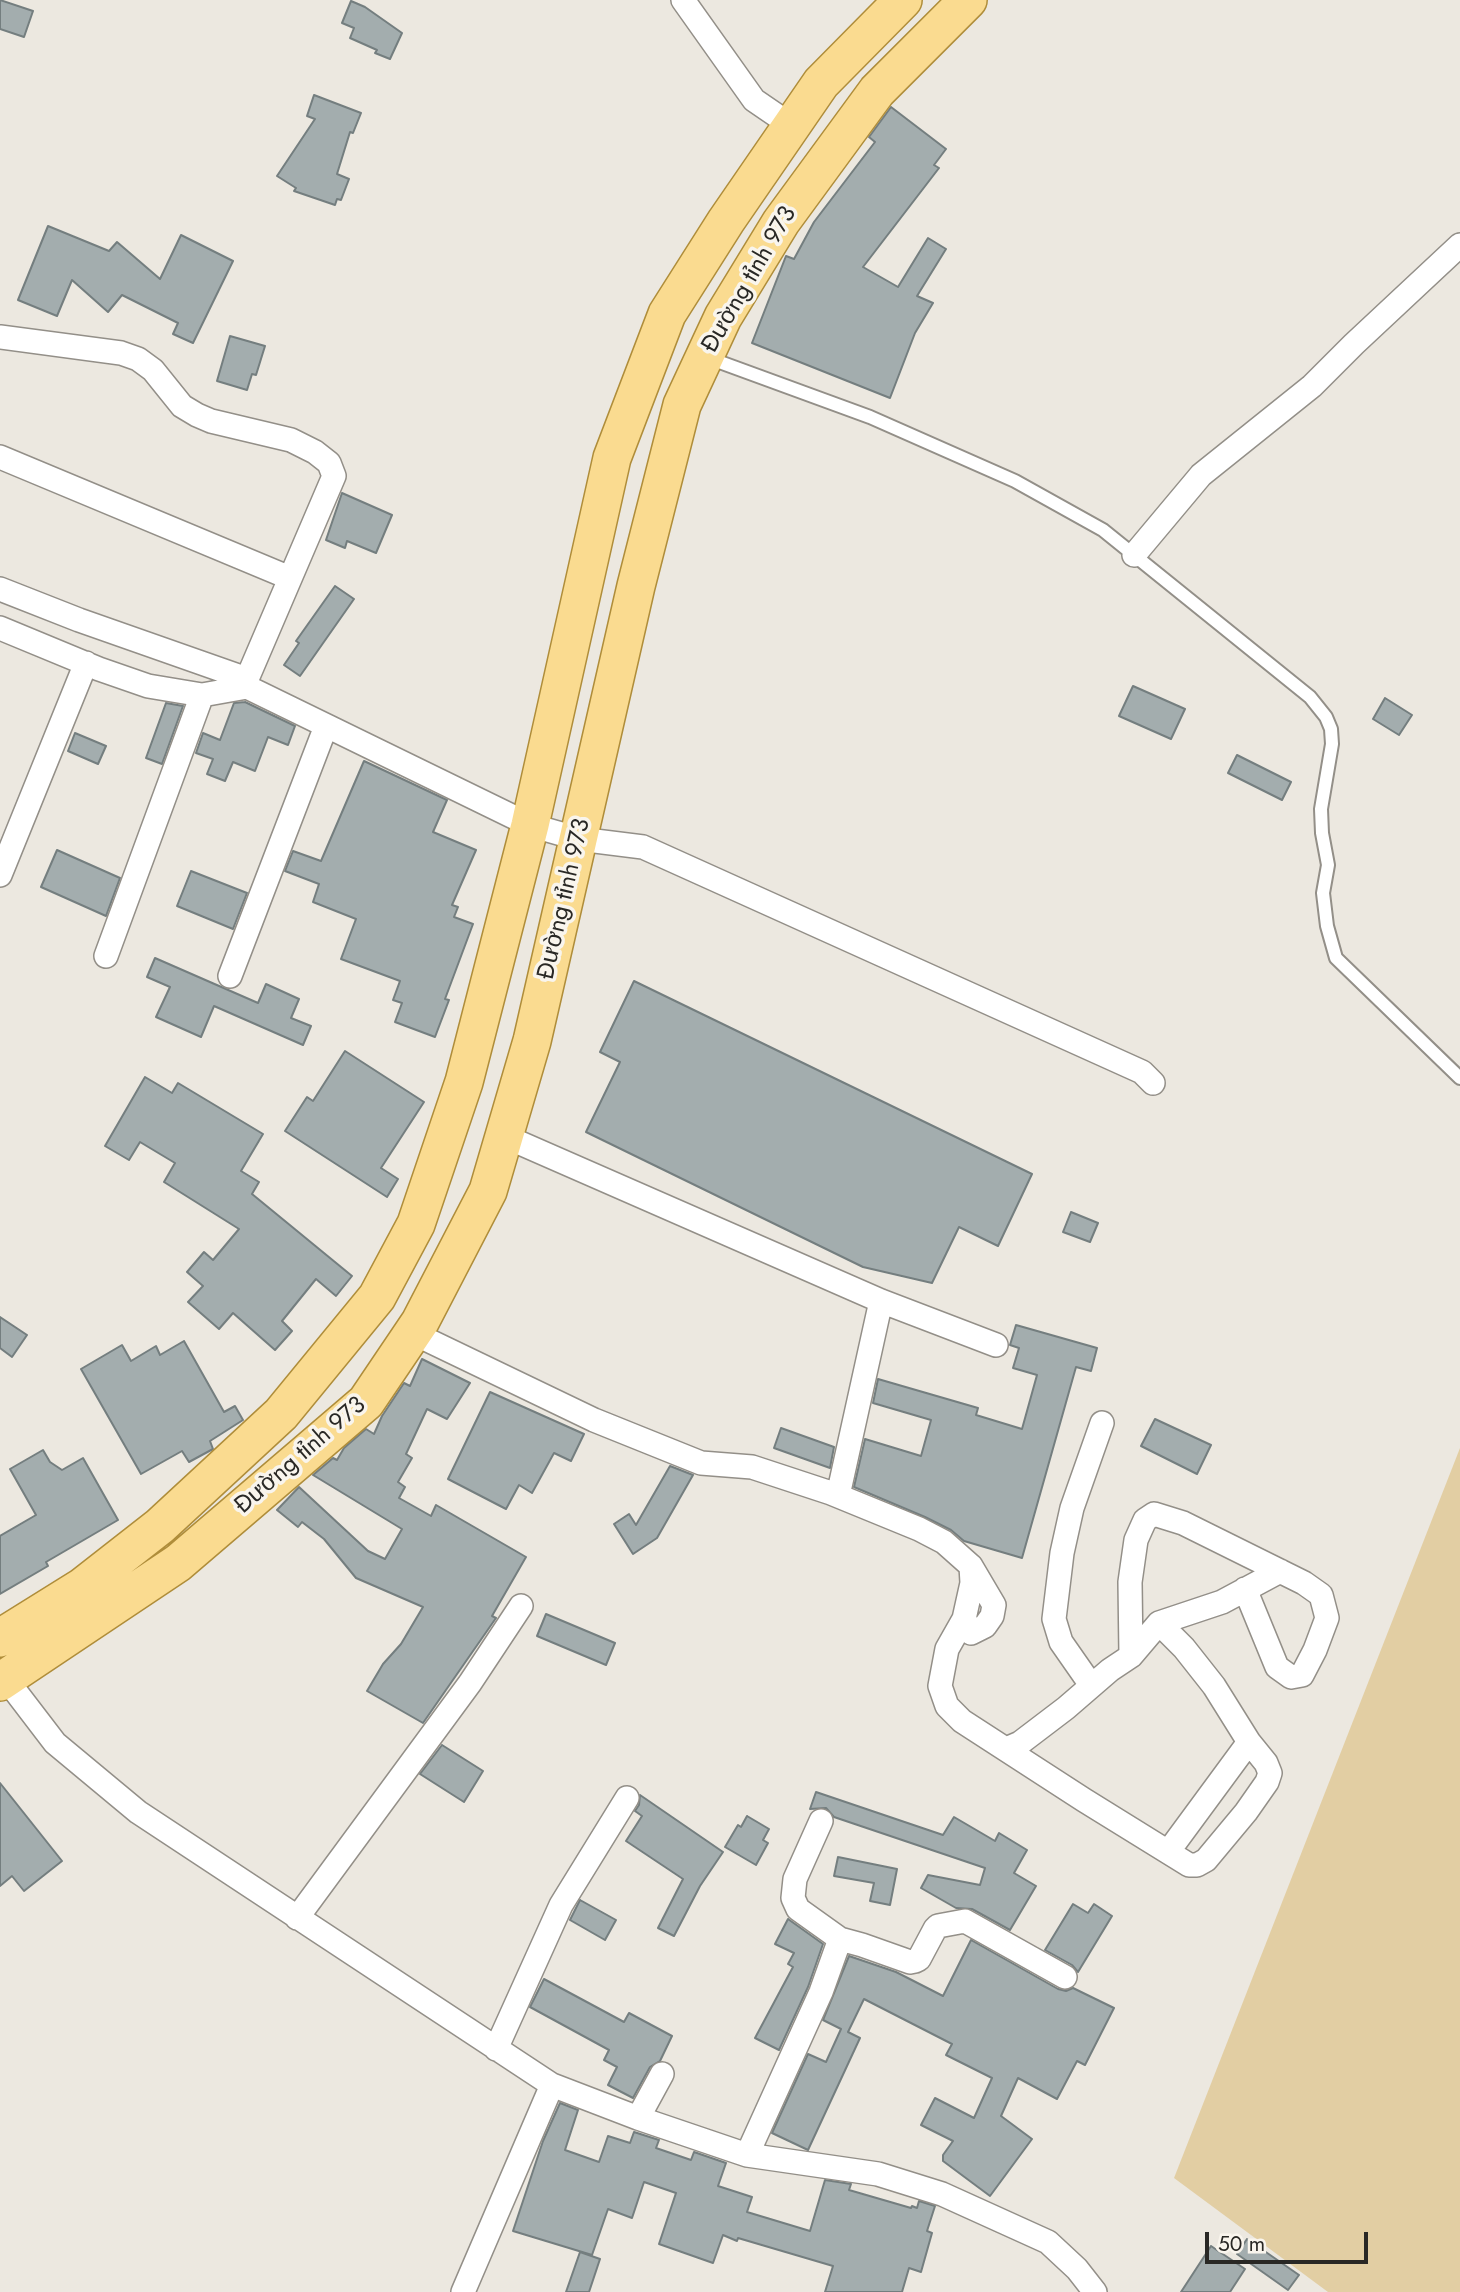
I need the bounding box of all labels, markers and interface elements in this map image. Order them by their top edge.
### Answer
street label: Đường tỉnh 973 [697,202,803,358]
street label: Đường tỉnh 973 [533,816,597,982]
street label: Đường tỉnh 973 [230,1391,372,1521]
scale bar [1208,2218,1371,2262]
text: 50 m [1218,2229,1265,2259]

